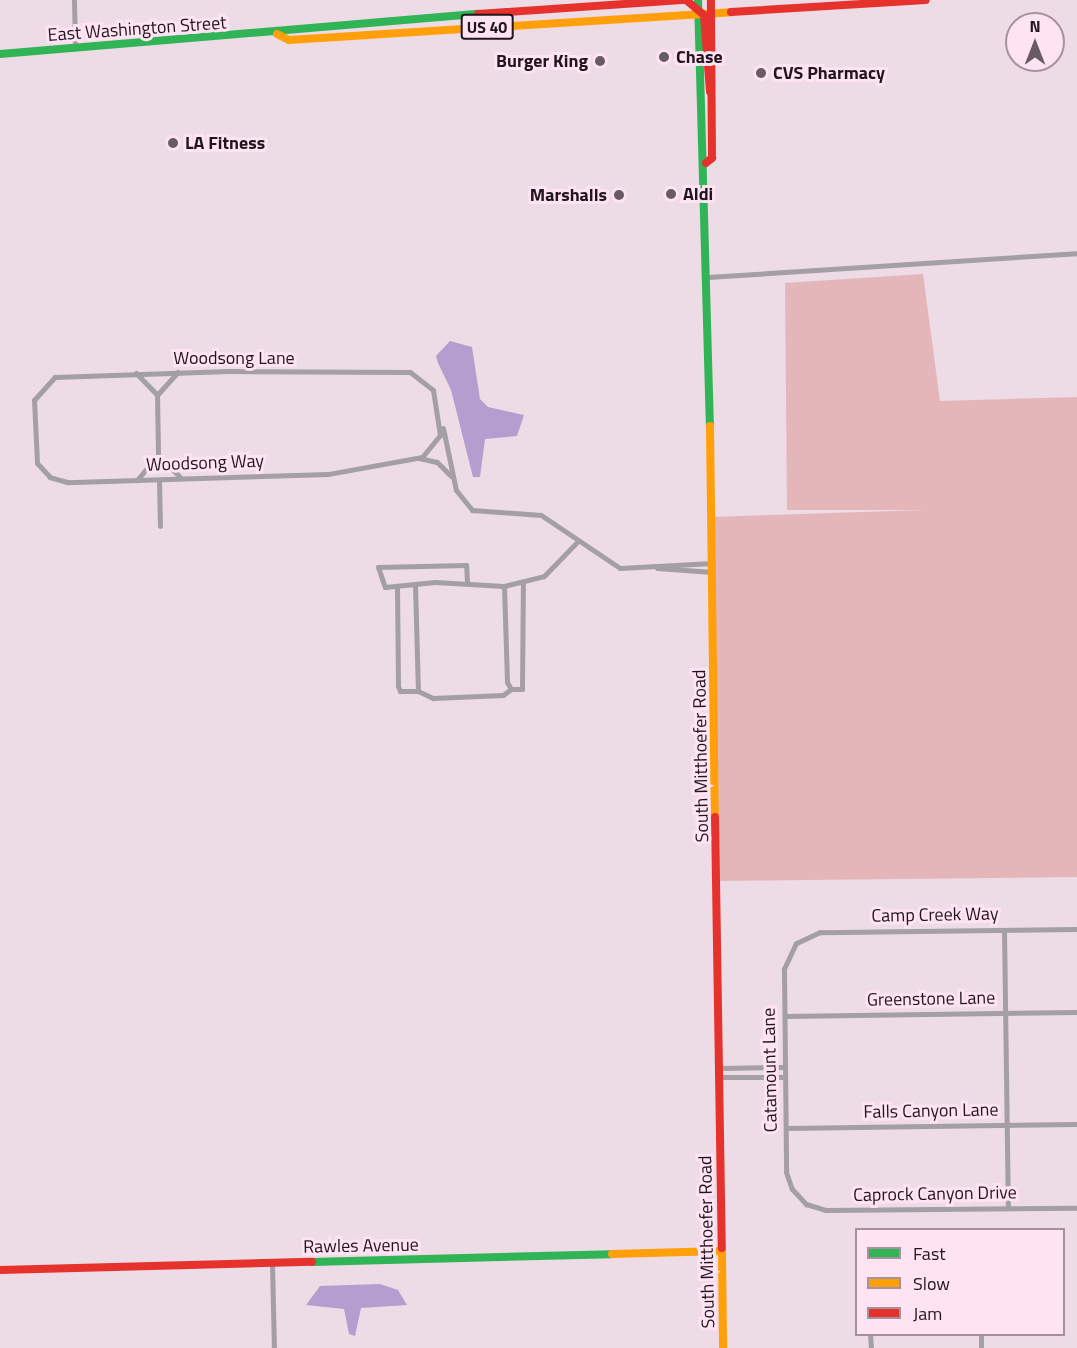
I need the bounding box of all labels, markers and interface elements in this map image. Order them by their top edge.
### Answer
street label: East Washington Street [47,12,227,46]
north arrow [1005,12,1065,72]
road number: US 40 [460,14,514,40]
text: N [1029,14,1041,38]
place label: Chase [676,46,723,68]
place label: Burger King [496,50,588,72]
marker: Chase [657,50,671,64]
marker: Burger King [593,54,607,68]
place label: CVS Pharmacy [773,62,885,84]
marker: CVS Pharmacy [754,66,768,80]
place label: LA Fitness [185,132,265,154]
marker: LA Fitness [166,136,180,150]
place label: Aldi [683,183,713,205]
place label: Marshalls [530,184,607,206]
marker: Aldi [664,187,678,201]
marker: Marshalls [612,188,626,202]
street label: Woodsong Lane [173,347,295,369]
street label: Woodsong Way [146,450,264,476]
street label: South Mitthoefer Road [689,669,713,843]
street label: Camp Creek Way [871,903,999,927]
street label: Greenstone Lane [867,987,995,1011]
street label: Catamount Lane [758,1008,782,1132]
street label: Falls Canyon Lane [863,1099,999,1123]
street label: South Mitthoefer Road [695,1155,719,1329]
street label: Caprock Canyon Drive [853,1182,1017,1206]
legend [855,1228,1065,1336]
street label: Rawles Avenue [303,1234,419,1258]
text: Fast [913,1240,946,1267]
text: Slow [913,1270,950,1297]
text: Jam [913,1300,942,1327]

